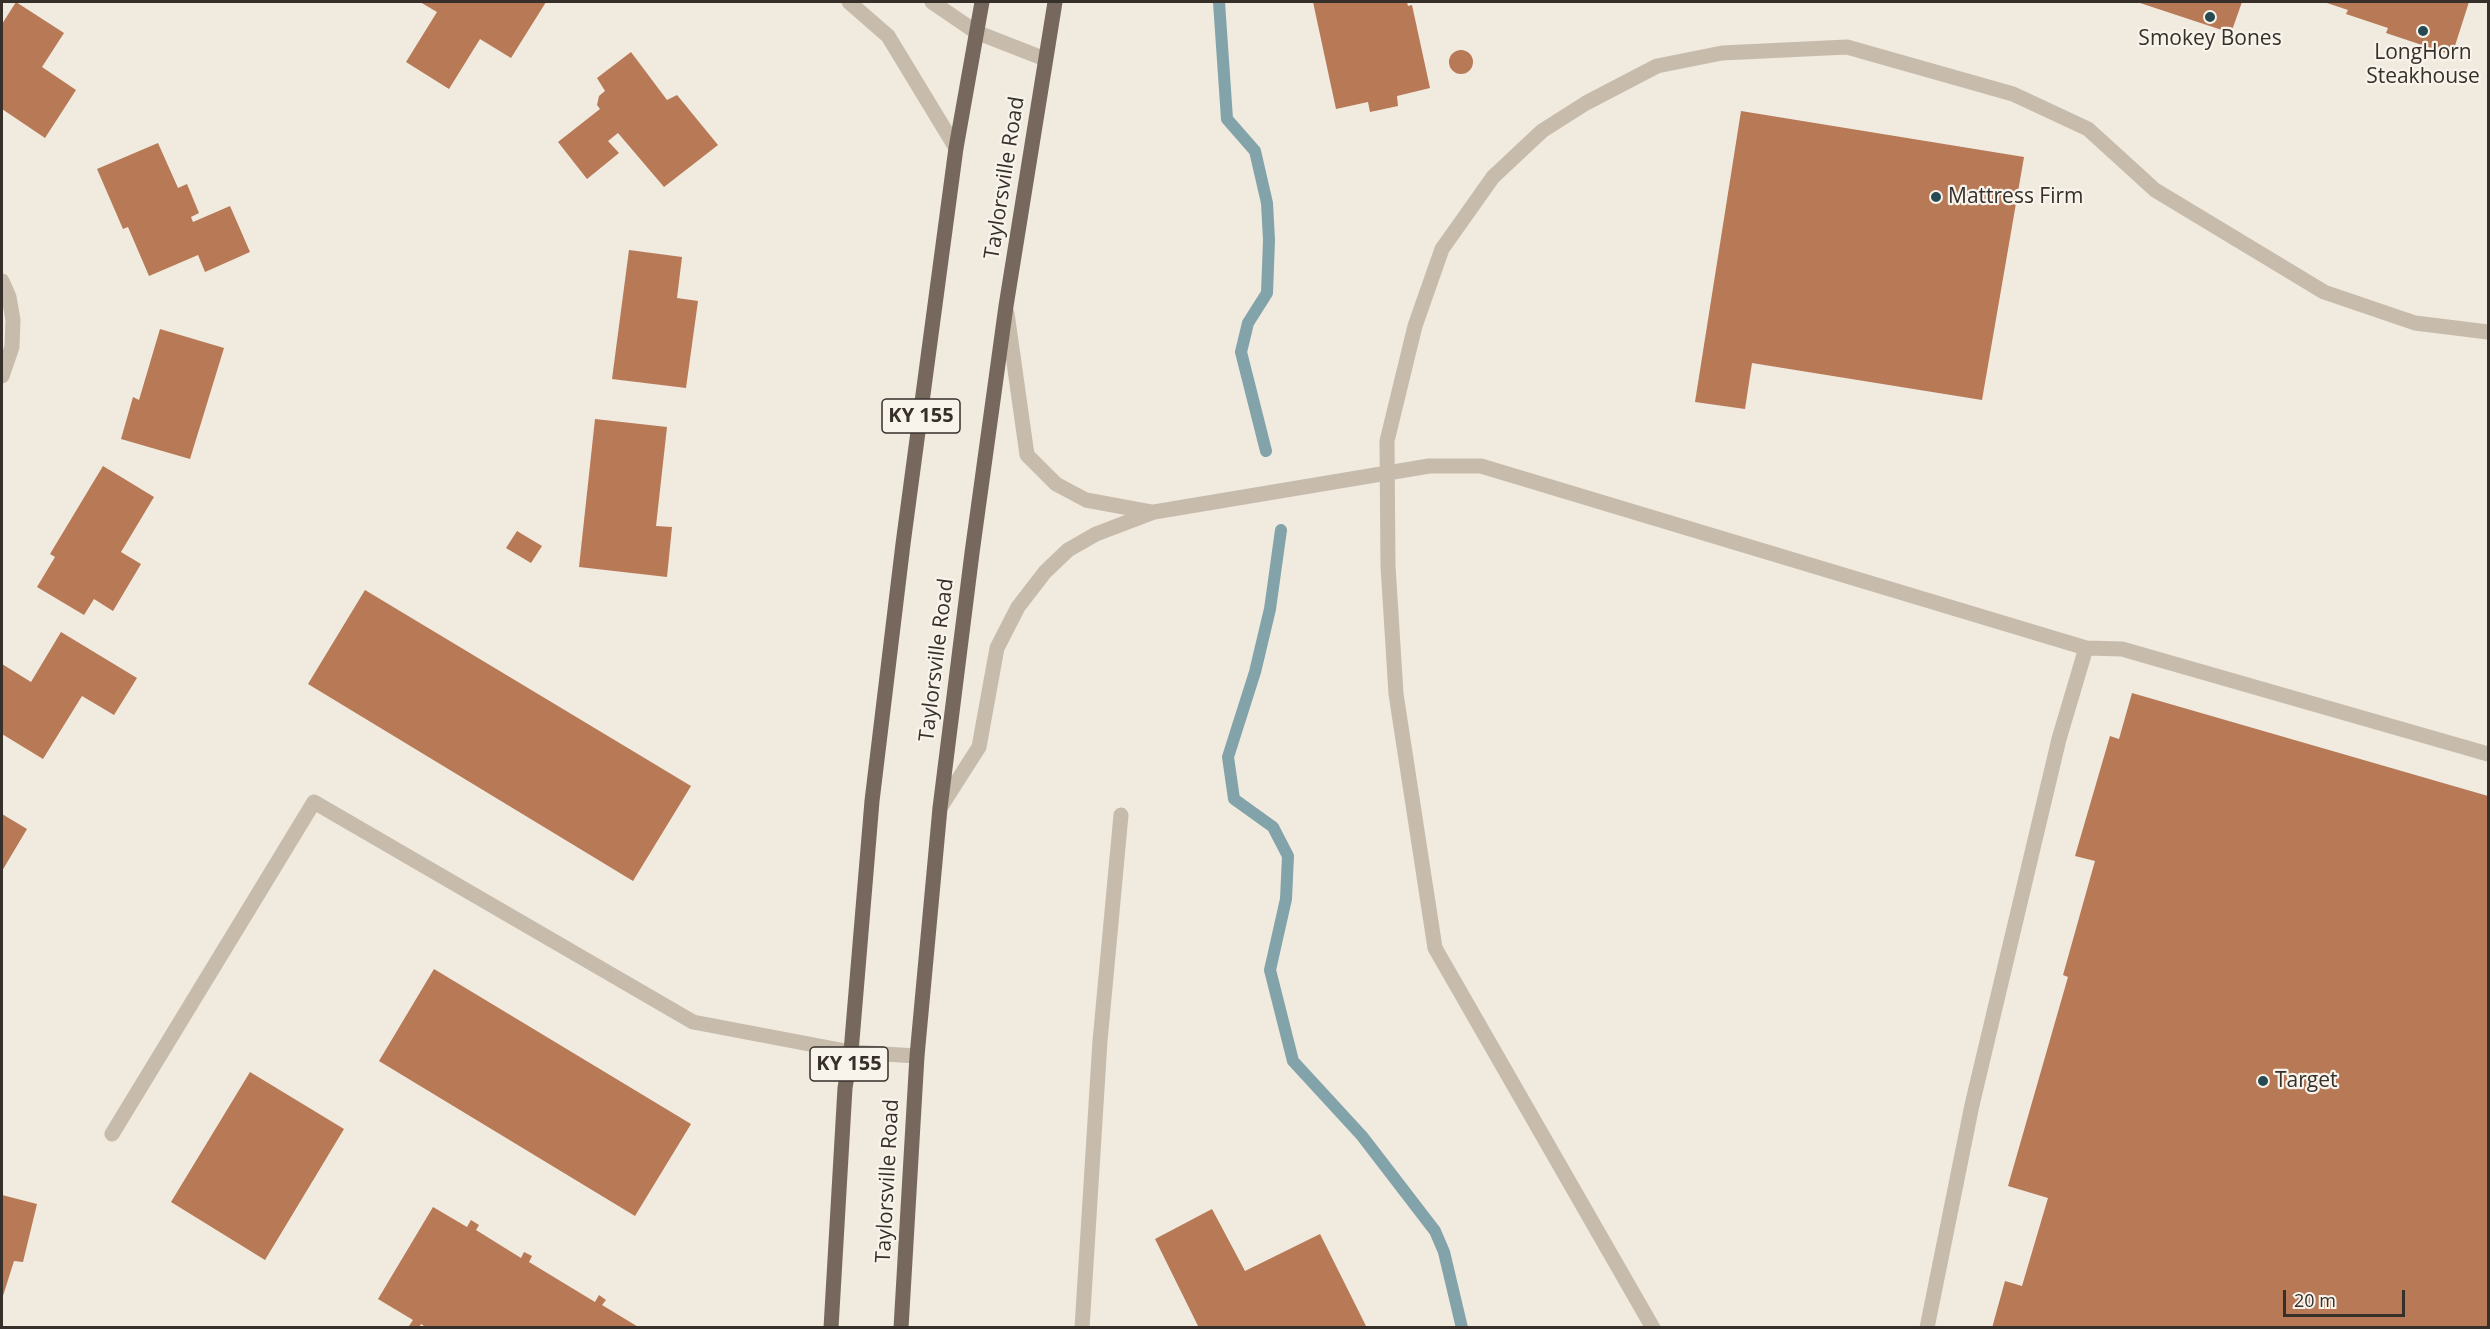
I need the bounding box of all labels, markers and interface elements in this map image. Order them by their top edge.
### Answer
marker: Smokey Bones [2203,10,2217,24]
marker: LongHorn Steakhouse [2416,24,2430,38]
place label: Smokey Bones [2138,26,2282,52]
place label: LongHorn Steakhouse [2366,40,2480,90]
street label: Taylorsville Road [980,95,1030,261]
place label: Mattress Firm [1948,184,2084,210]
marker: Mattress Firm [1929,190,1943,204]
road number: KY 155 [882,399,960,433]
street label: Taylorsville Road [914,577,960,743]
road number: KY 155 [810,1047,888,1081]
place label: Target [2275,1068,2337,1094]
marker: Target [2256,1074,2270,1088]
street label: Taylorsville Road [871,1098,905,1264]
scale bar [2286,1278,2408,1316]
text: 20 m [2294,1288,2336,1312]

